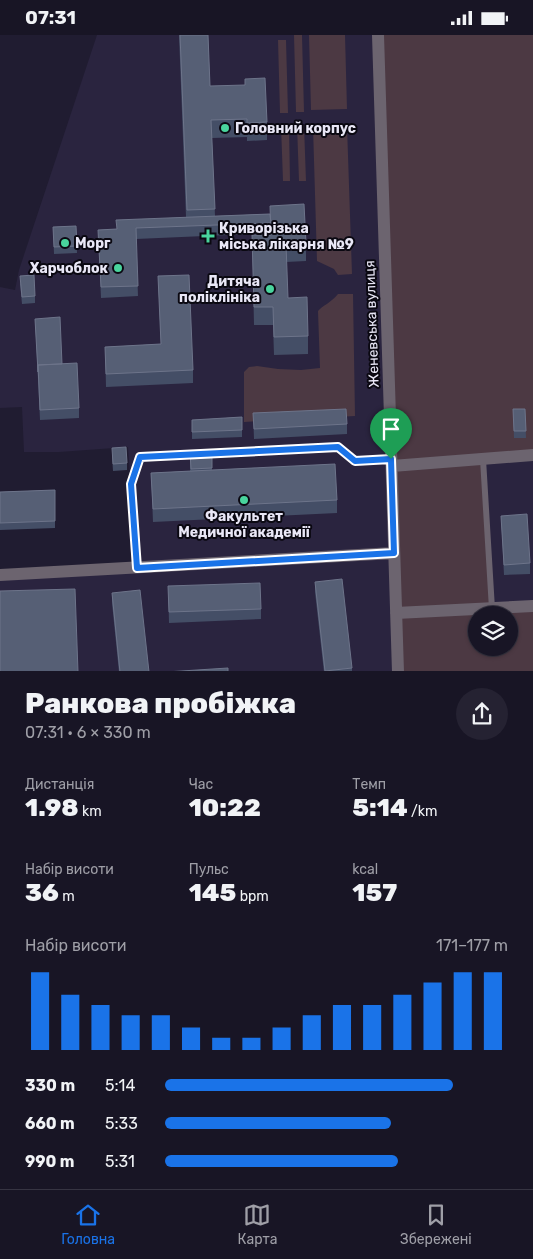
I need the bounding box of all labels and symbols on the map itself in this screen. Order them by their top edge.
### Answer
place label: Головний корпус [235,120,356,137]
marker: Головний корпус [219,122,231,134]
place label: Криворізька міська лікарня №9 [219,220,354,253]
marker: Криворізька міська лікарня №9 [201,229,215,243]
place label: Морг [75,235,111,252]
marker: Морг [59,237,71,249]
place label: Харчоблок [30,260,109,277]
street label: Женевська вулиця [361,260,383,388]
marker: Харчоблок [112,262,124,274]
place label: Дитяча поліклініка [179,273,260,306]
marker: Дитяча поліклініка [264,283,276,295]
pin [370,408,412,459]
marker: Факультет Медичної академії [238,494,250,506]
place label: Факультет Медичної академії [178,508,311,541]

